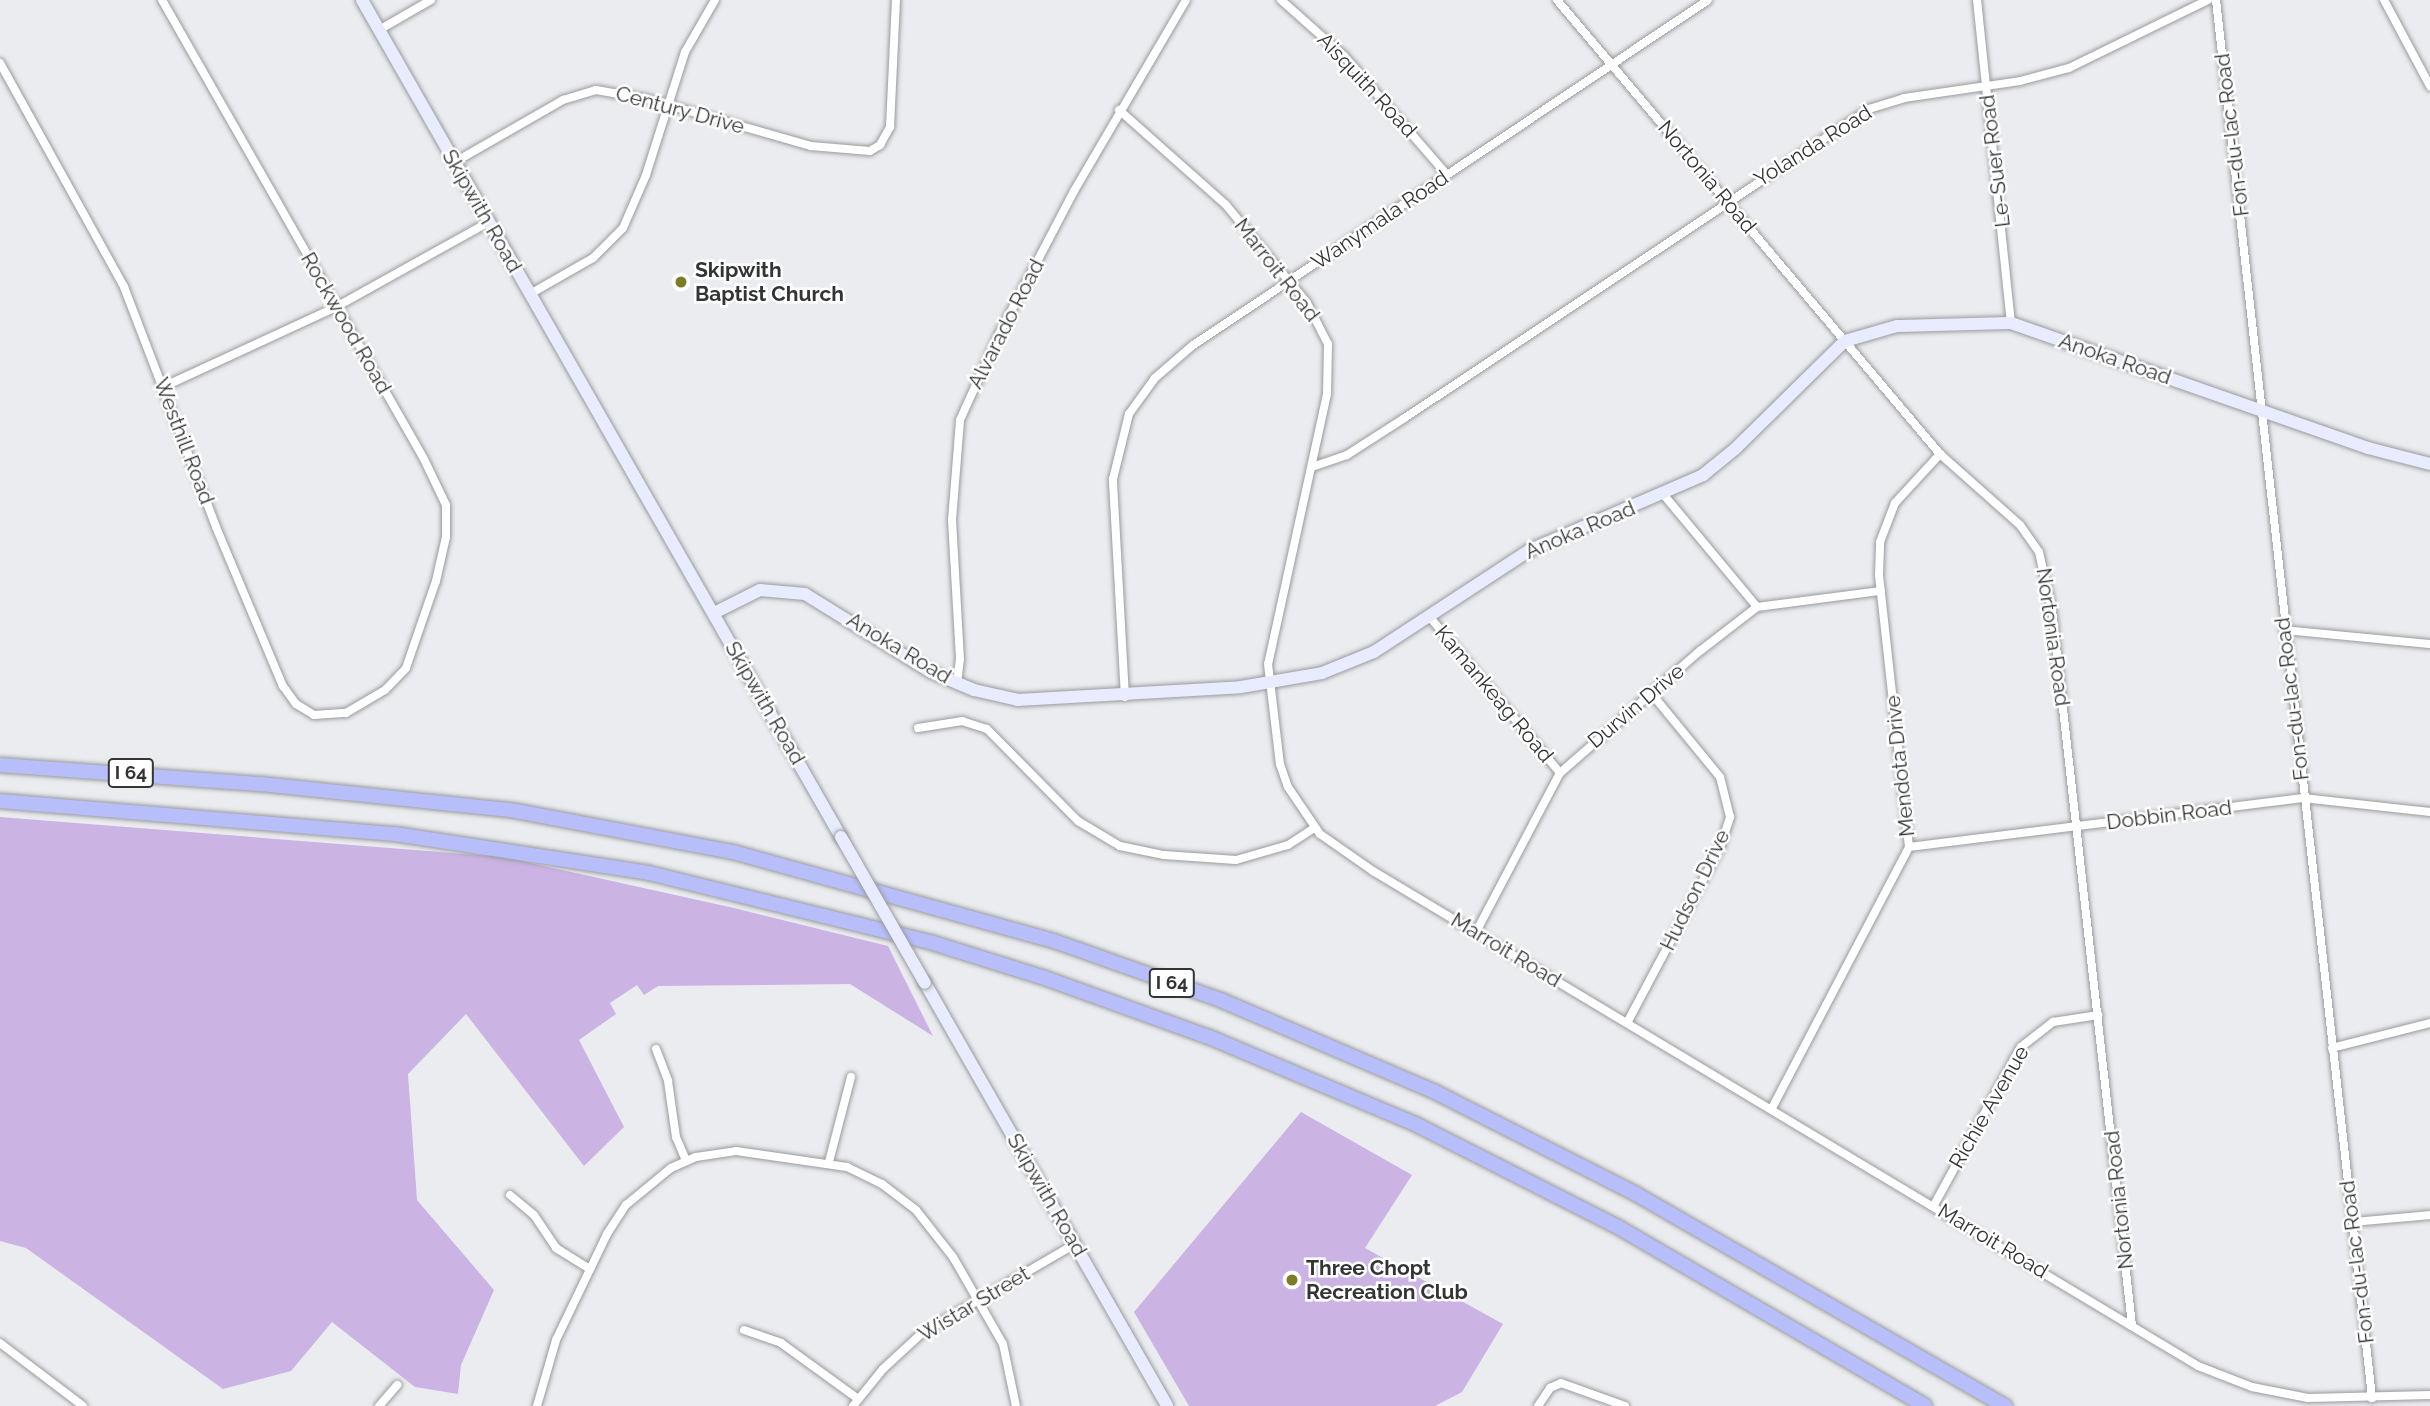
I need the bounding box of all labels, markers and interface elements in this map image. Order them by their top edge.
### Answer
street label: Aisquith Road [1312,27,1422,143]
street label: Fon-du-lac Road [2209,52,2255,218]
street label: Century Drive [613,81,747,139]
street label: Le-Suer Road [1974,93,2016,229]
street label: Yolanda Road [1750,100,1876,192]
street label: Nortonia Road [1653,116,1761,238]
street label: Skipwith Road [437,145,527,277]
street label: Wanymala Road [1307,165,1453,275]
street label: Marroit Road [1229,213,1325,327]
street label: Rockwood Road [295,248,397,398]
street label: Alvarado Road [963,255,1049,393]
place label: Skipwith Baptist Church [695,257,844,307]
marker: Skipwith Baptist Church [673,274,689,290]
street label: Anoka Road [2055,328,2175,390]
street label: Westhill Road [148,374,220,508]
street label: Anoka Road [1521,496,1639,564]
street label: Nortonia Road [2031,566,2075,708]
street label: Anoka Road [842,607,956,689]
street label: Fon-du-lac Road [2269,616,2315,782]
street label: Kamankeag Road [1429,620,1559,768]
street label: Skipwith Road [720,637,810,769]
street label: Durvin Drive [1583,658,1689,754]
street label: Mendota Drive [1880,694,1920,838]
road number: I 64 [106,758,156,788]
street label: Dobbin Road [2105,795,2233,835]
street label: Hudson Drive [1655,825,1735,955]
street label: Marroit Road [1446,907,1566,993]
road number: I 64 [1148,967,1196,998]
street label: Richie Avenue [1944,1041,2034,1173]
street label: Skipwith Road [1002,1129,1092,1261]
street label: Nortonia Road [2099,1129,2139,1271]
street label: Fon-du-lac Road [2334,1179,2380,1345]
street label: Marroit Road [1933,1198,2053,1284]
place label: Three Chopt Recreation Club [1306,1255,1468,1305]
street label: Wistar Street [913,1261,1035,1347]
marker: Three Chopt Recreation Club [1284,1272,1300,1288]

